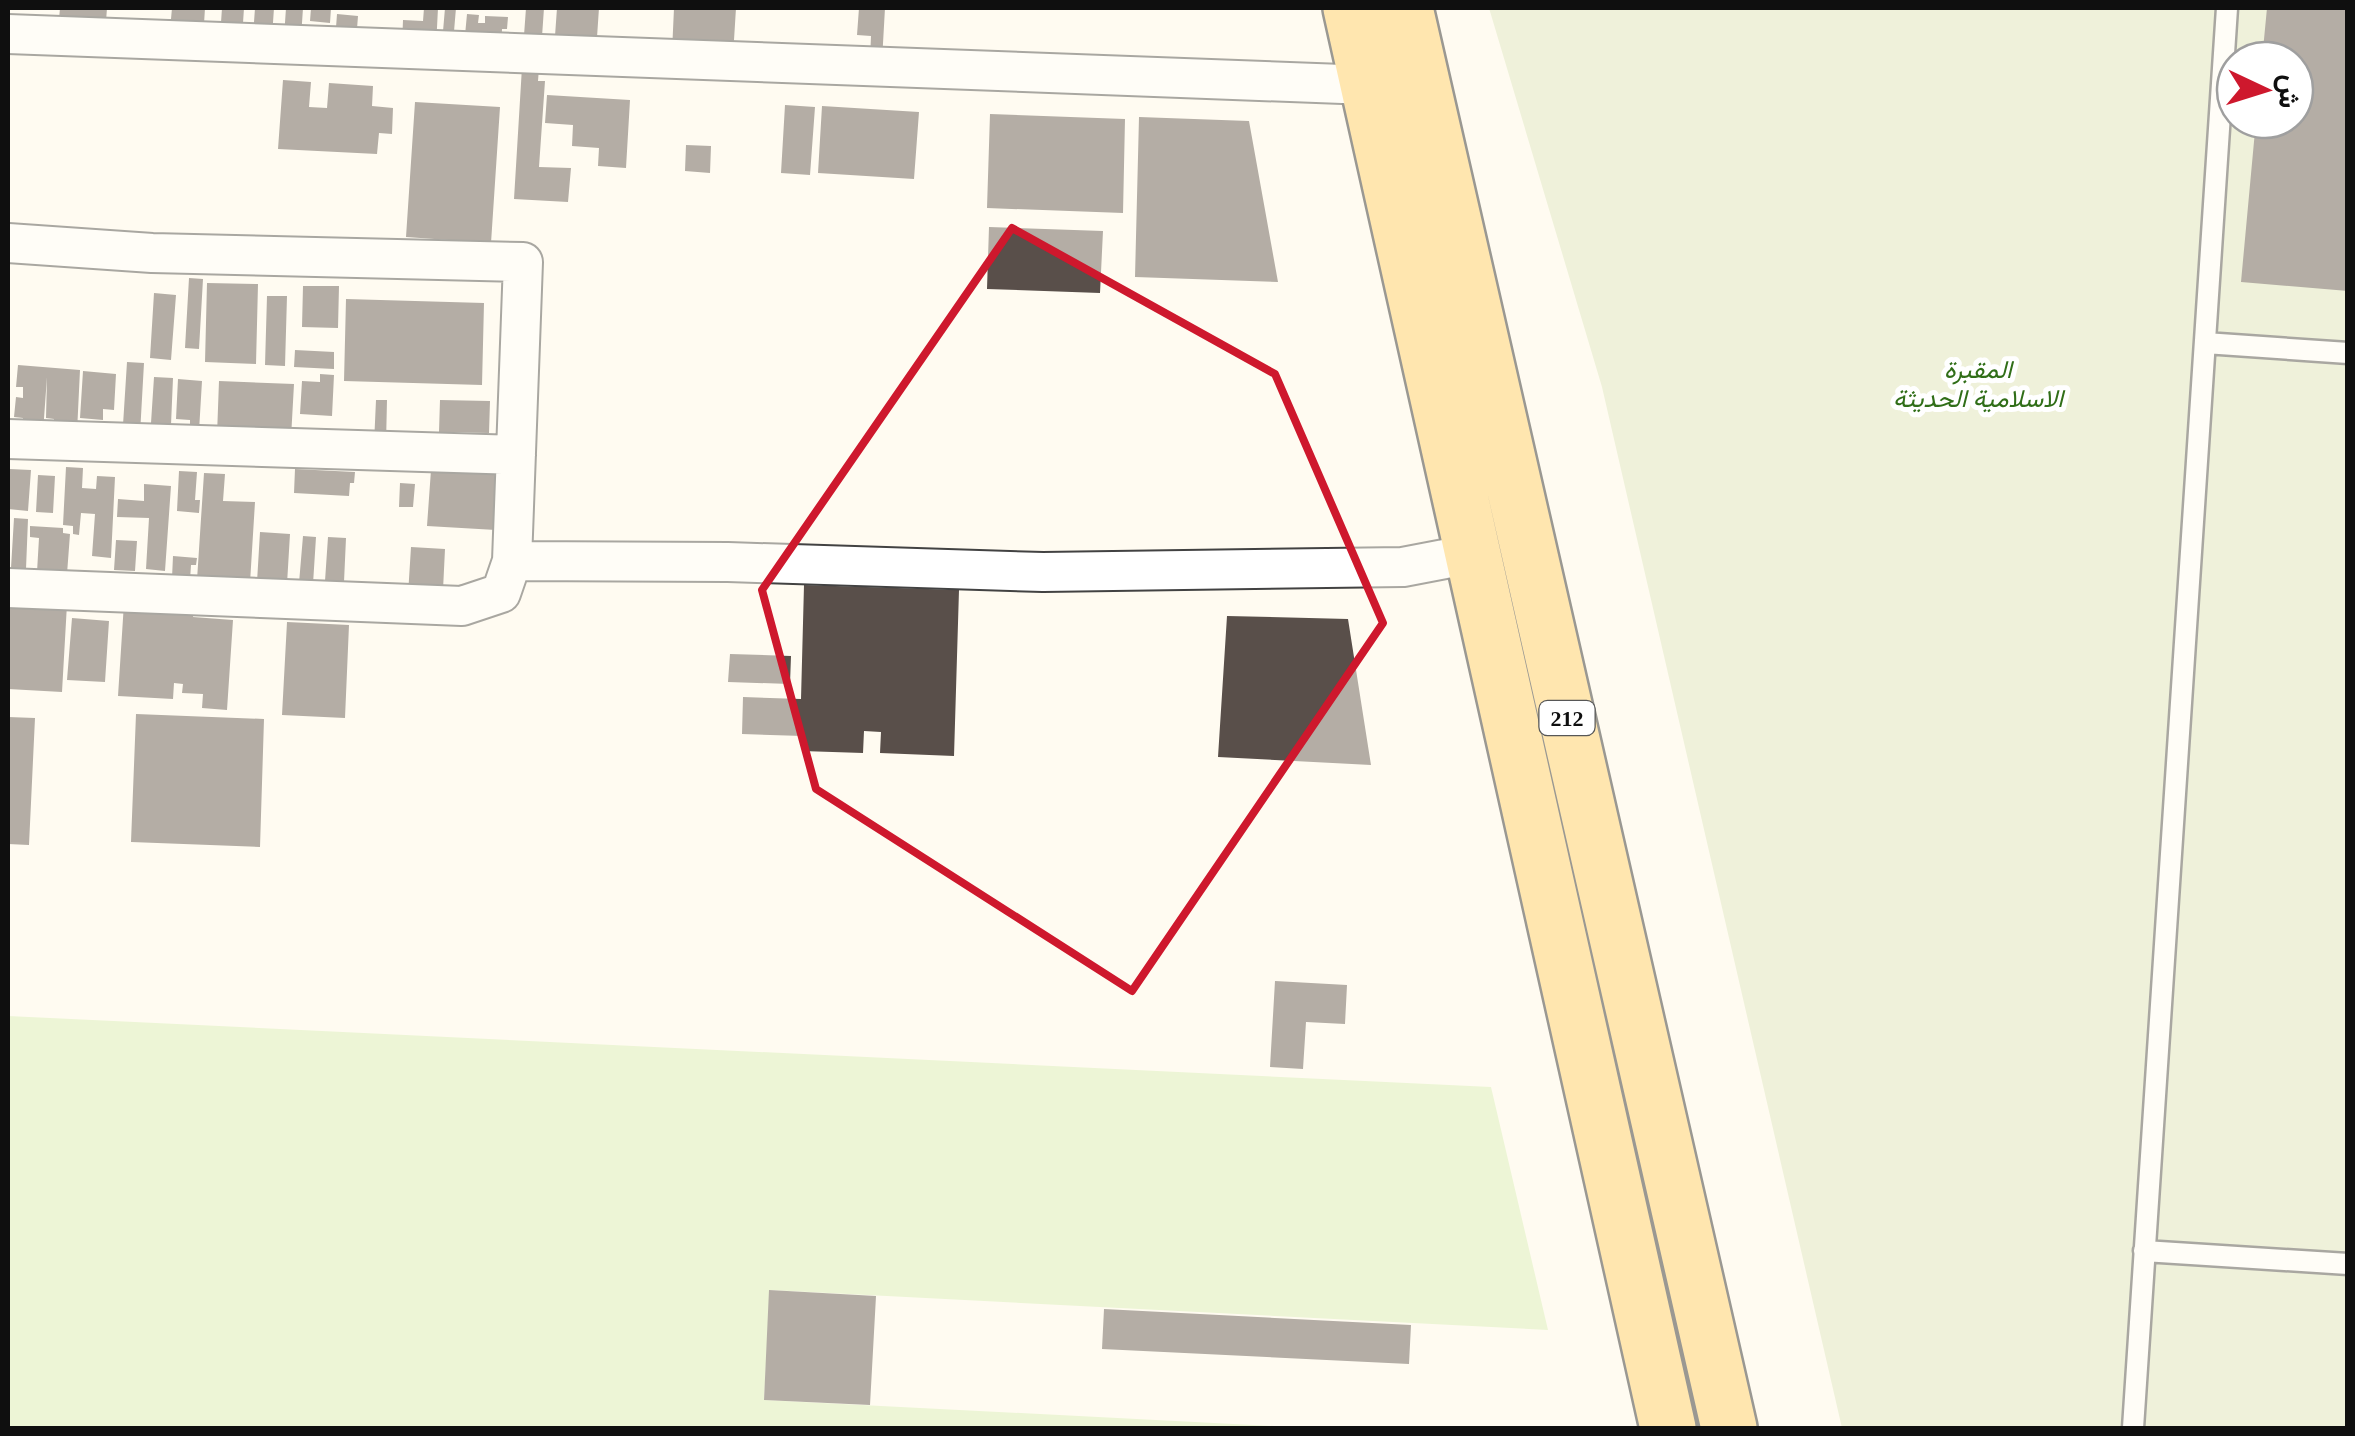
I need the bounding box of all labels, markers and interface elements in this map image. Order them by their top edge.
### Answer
north arrow [2215,40,2315,140]
text: ش [2272,74,2306,110]
park label: المقبرة الاسلامية الحديثة [1893,356,2066,413]
road number: 212 [1540,701,1594,735]

